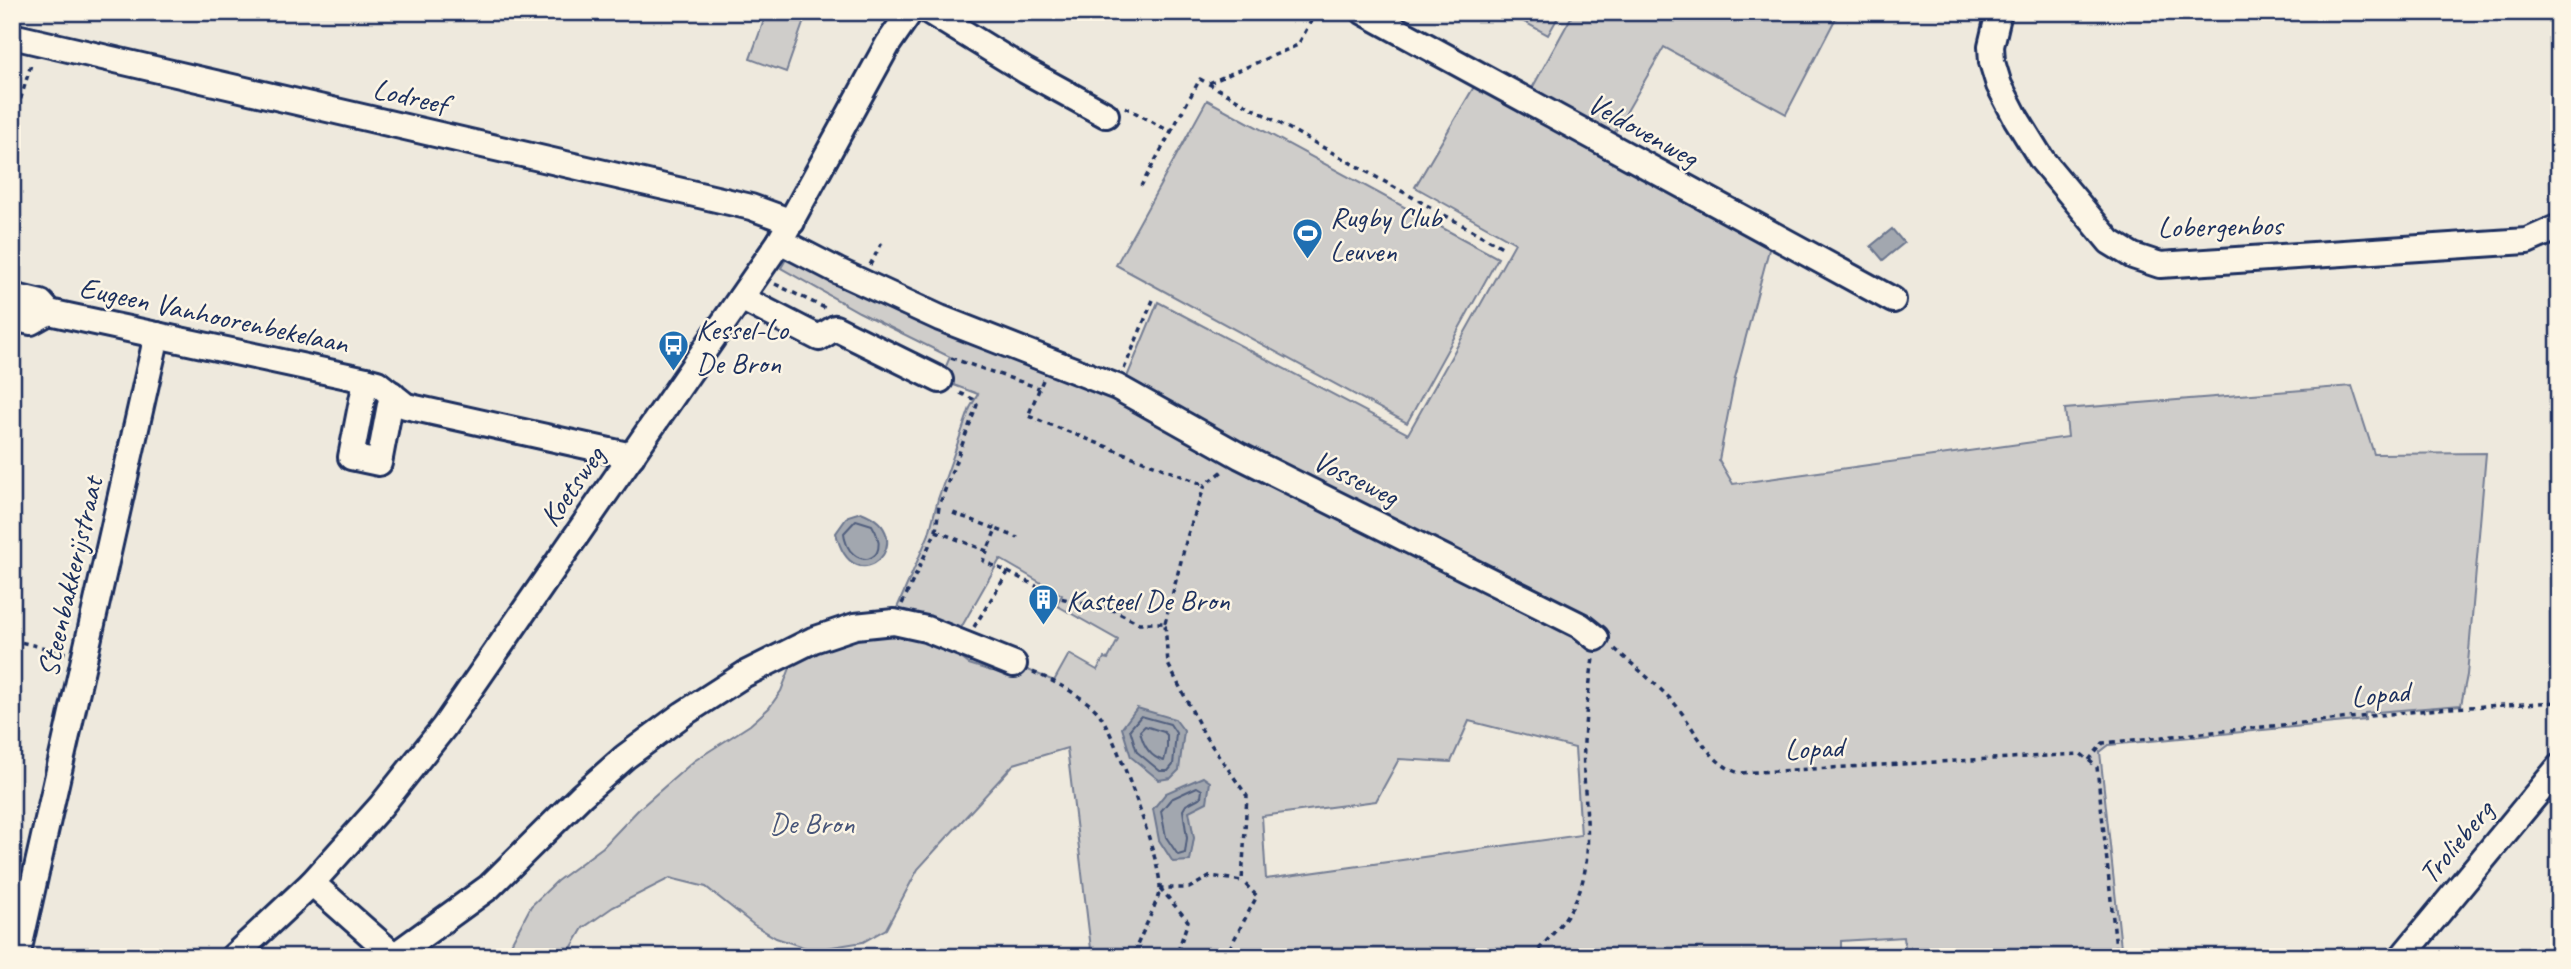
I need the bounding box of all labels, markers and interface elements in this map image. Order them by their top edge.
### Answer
street label: Lodreef [370,69,457,124]
street label: Veldovenweg [1581,84,1707,177]
place label: Rugby Club Leuven [1330,198,1443,270]
street label: Lobergenbos [2157,206,2285,246]
sports icon: Rugby Club Leuven [1290,217,1324,261]
street label: Eugeen Vanhoorenbekelaan [76,268,353,362]
place label: Kessel-Lo De Bron [696,310,789,382]
bus stop icon: Kessel-Lo De Bron [656,329,690,373]
street label: Koetsweg [531,437,614,534]
street label: Vosseweg [1307,441,1406,516]
street label: Steenbakkerijstraat [29,470,112,681]
place label: Kasteel De Bron [1066,581,1230,619]
building icon: Kasteel De Bron [1026,583,1060,627]
street label: Lopad [2349,672,2415,716]
street label: Lopad [1784,727,1848,769]
street label: Trolieberg [2410,791,2503,892]
park label: De Bron [770,804,855,842]

